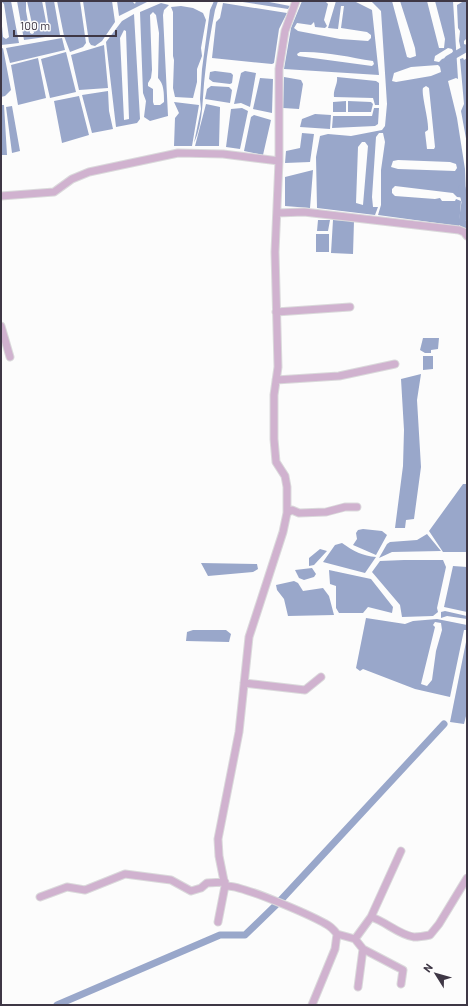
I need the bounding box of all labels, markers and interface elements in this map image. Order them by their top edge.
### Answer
scale bar [14,12,116,38]
text: 100 m [20,18,50,32]
north arrow [416,954,456,994]
text: N [420,961,435,975]

